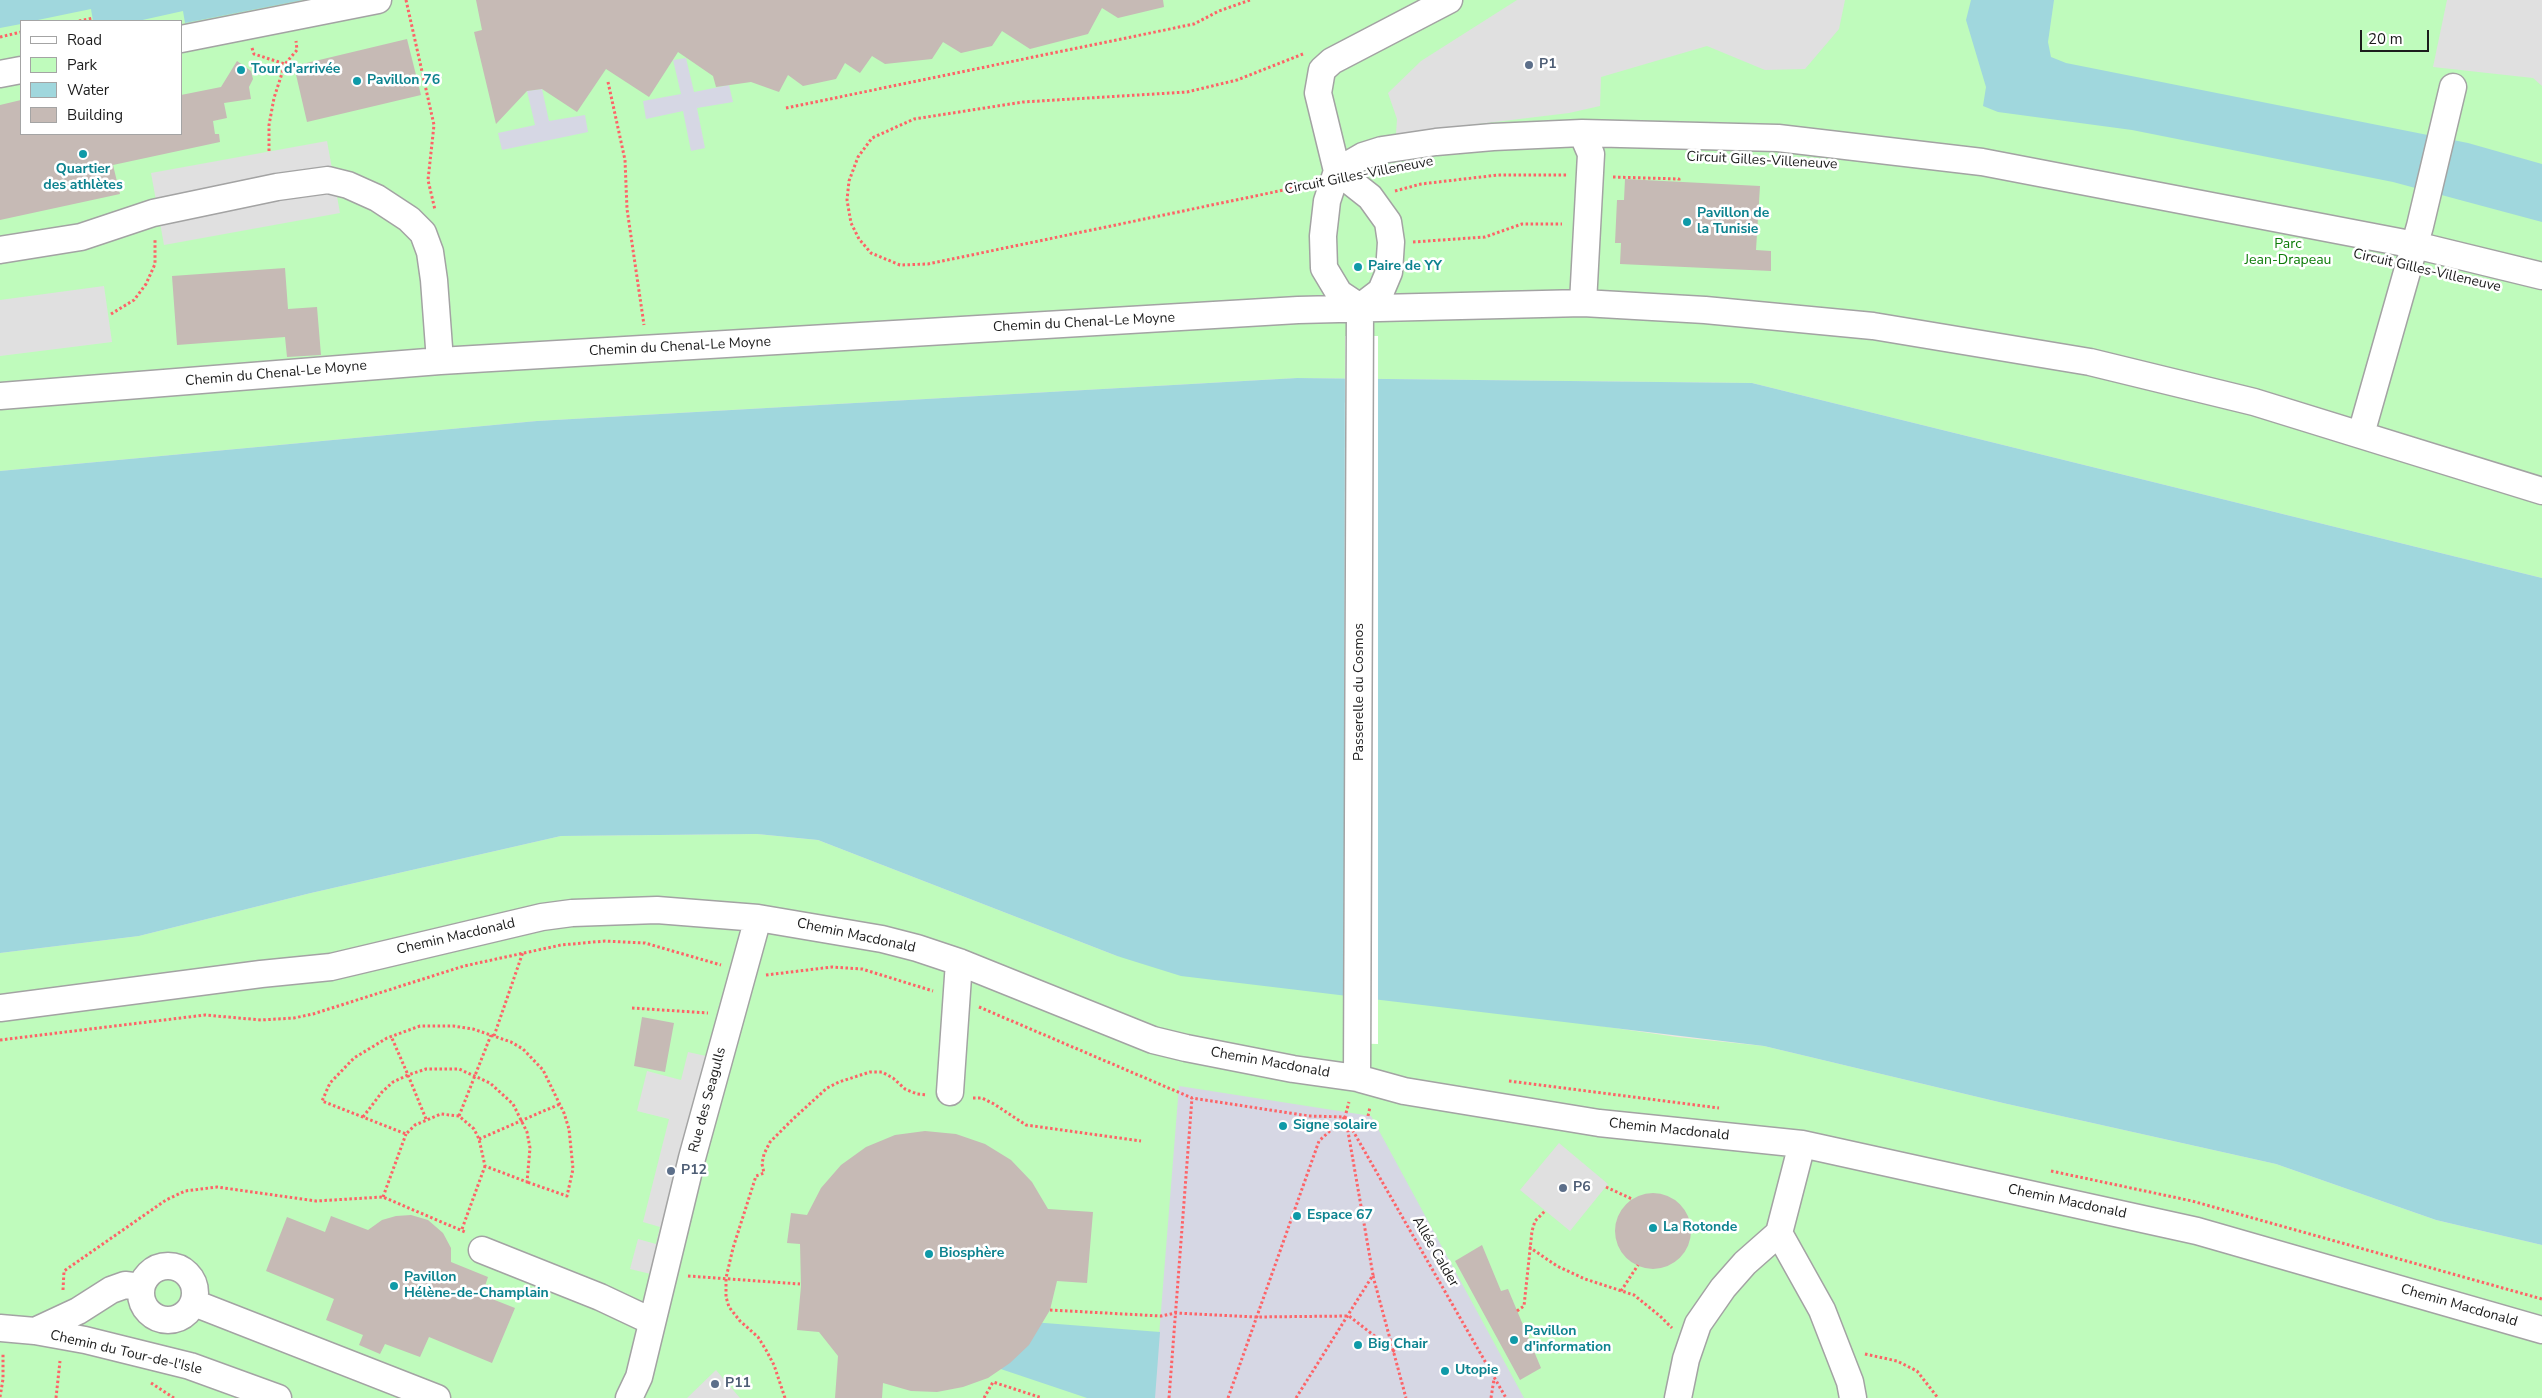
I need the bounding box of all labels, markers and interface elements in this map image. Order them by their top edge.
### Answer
legend [20,20,182,135]
scale bar [2362,20,2431,52]
text: 20 m [2368,29,2403,49]
text: Road [67,30,102,50]
text: Park [67,55,97,75]
place label: P1 [1539,57,1557,73]
marker: P1 [1523,59,1535,71]
place label: Tour d'arrivée [251,62,340,78]
marker: Tour d'arrivée [235,64,247,76]
place label: Pavillon 76 [367,73,440,89]
marker: Pavillon 76 [351,75,363,87]
text: Water [67,80,109,100]
text: Building [67,105,123,125]
marker: Quartier des athlètes [77,148,89,160]
street label: Circuit Gilles-Villeneuve [1686,149,1838,173]
street label: Circuit Gilles-Villeneuve [1283,153,1435,199]
place label: Quartier des athlètes [43,162,123,194]
place label: Pavillon de la Tunisie [1697,206,1769,238]
marker: Pavillon de la Tunisie [1681,216,1693,228]
park label: Parc Jean-Drapeau [2245,237,2331,270]
street label: Circuit Gilles-Villeneuve [2351,246,2503,296]
place label: Paire de YY [1368,259,1442,275]
marker: Paire de YY [1352,261,1364,273]
street label: Chemin du Chenal-Le Moyne [993,310,1175,336]
street label: Chemin du Chenal-Le Moyne [589,334,771,360]
street label: Chemin du Chenal-Le Moyne [185,358,367,390]
street label: Passerelle du Cosmos [1352,623,1368,761]
street label: Chemin Macdonald [395,915,517,959]
street label: Chemin Macdonald [795,915,917,957]
street label: Chemin Macdonald [1209,1044,1331,1082]
street label: Rue des Seagulls [686,1045,730,1155]
street label: Chemin Macdonald [1608,1115,1730,1145]
place label: Signe solaire [1293,1118,1377,1134]
marker: Signe solaire [1277,1120,1289,1132]
place label: P12 [681,1163,707,1179]
marker: P12 [665,1165,677,1177]
place label: P6 [1573,1180,1591,1196]
street label: Chemin Macdonald [2006,1181,2128,1223]
marker: P6 [1557,1182,1569,1194]
place label: Espace 67 [1307,1208,1373,1224]
marker: Espace 67 [1291,1210,1303,1222]
street label: Allée Calder [1408,1214,1462,1290]
place label: La Rotonde [1663,1220,1737,1236]
marker: La Rotonde [1647,1222,1659,1234]
place label: Biosphère [939,1246,1004,1262]
marker: Biosphère [923,1248,935,1260]
place label: Pavillon Hélène-de-Champlain [404,1270,549,1302]
marker: Pavillon Hélène-de-Champlain [388,1280,400,1292]
street label: Chemin Macdonald [2399,1281,2519,1331]
place label: Pavillon d'information [1524,1324,1611,1356]
street label: Chemin du Tour-de-l'Isle [48,1327,204,1379]
marker: Pavillon d'information [1508,1334,1520,1346]
place label: Big Chair [1368,1337,1428,1353]
marker: Big Chair [1352,1339,1364,1351]
place label: Utopie [1455,1363,1498,1379]
marker: Utopie [1439,1365,1451,1377]
place label: P11 [725,1376,751,1392]
marker: P11 [709,1378,721,1390]

